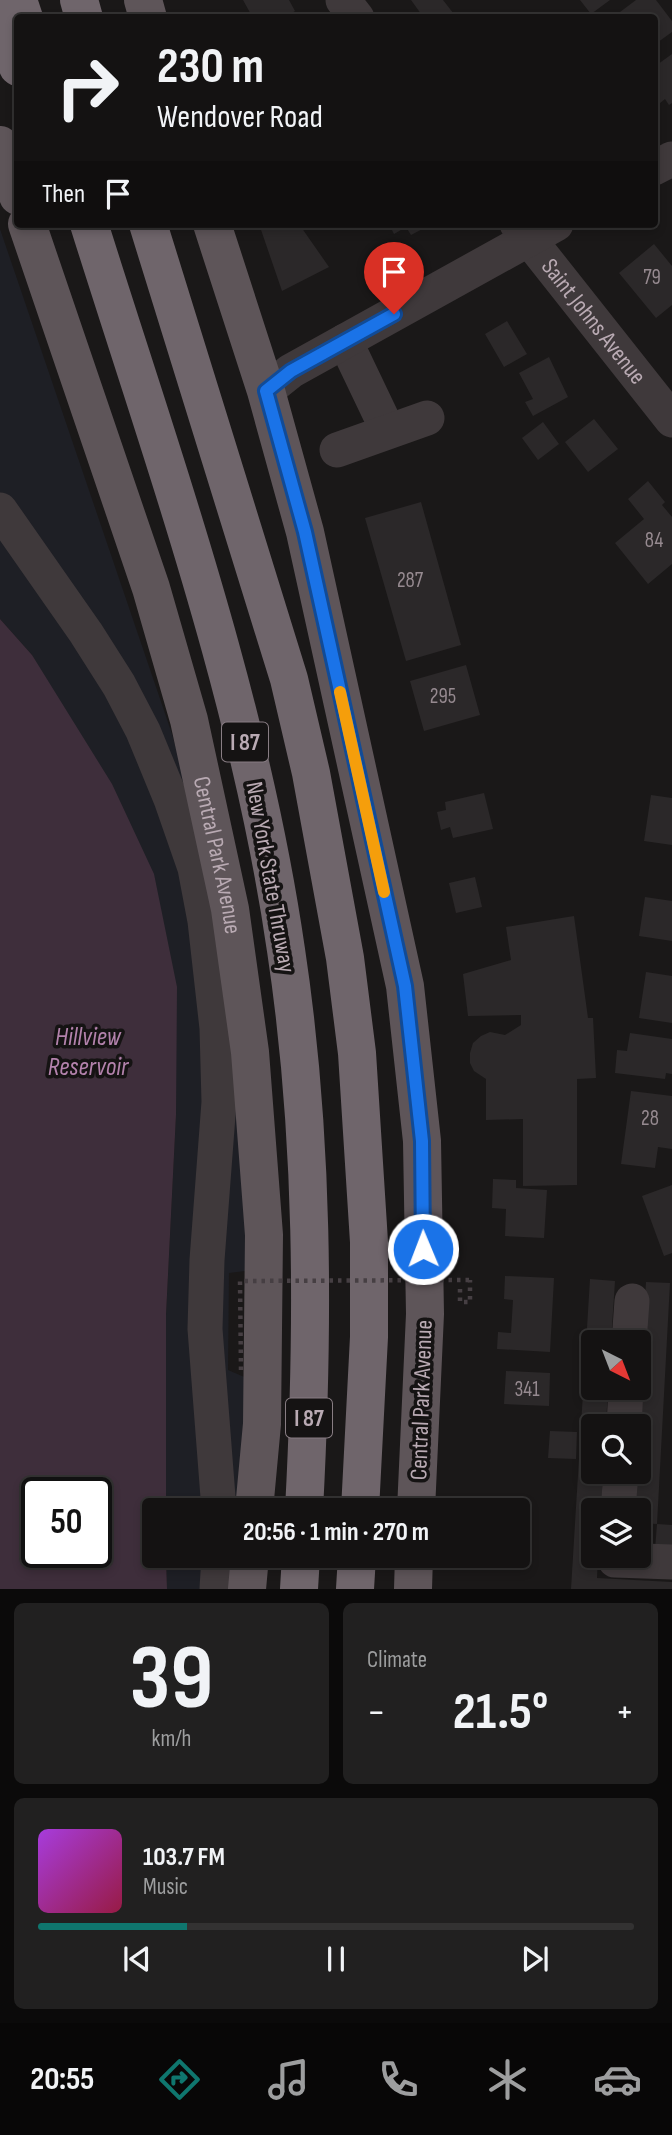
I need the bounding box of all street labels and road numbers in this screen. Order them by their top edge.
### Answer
street label: Saint Johns Avenue [535,253,652,390]
road number: I 87 [222,722,268,762]
street label: Central Park Avenue [187,773,247,936]
street label: New York State Thruway [239,779,302,975]
street label: Central Park Avenue [404,1319,439,1481]
road number: I 87 [286,1399,332,1438]

